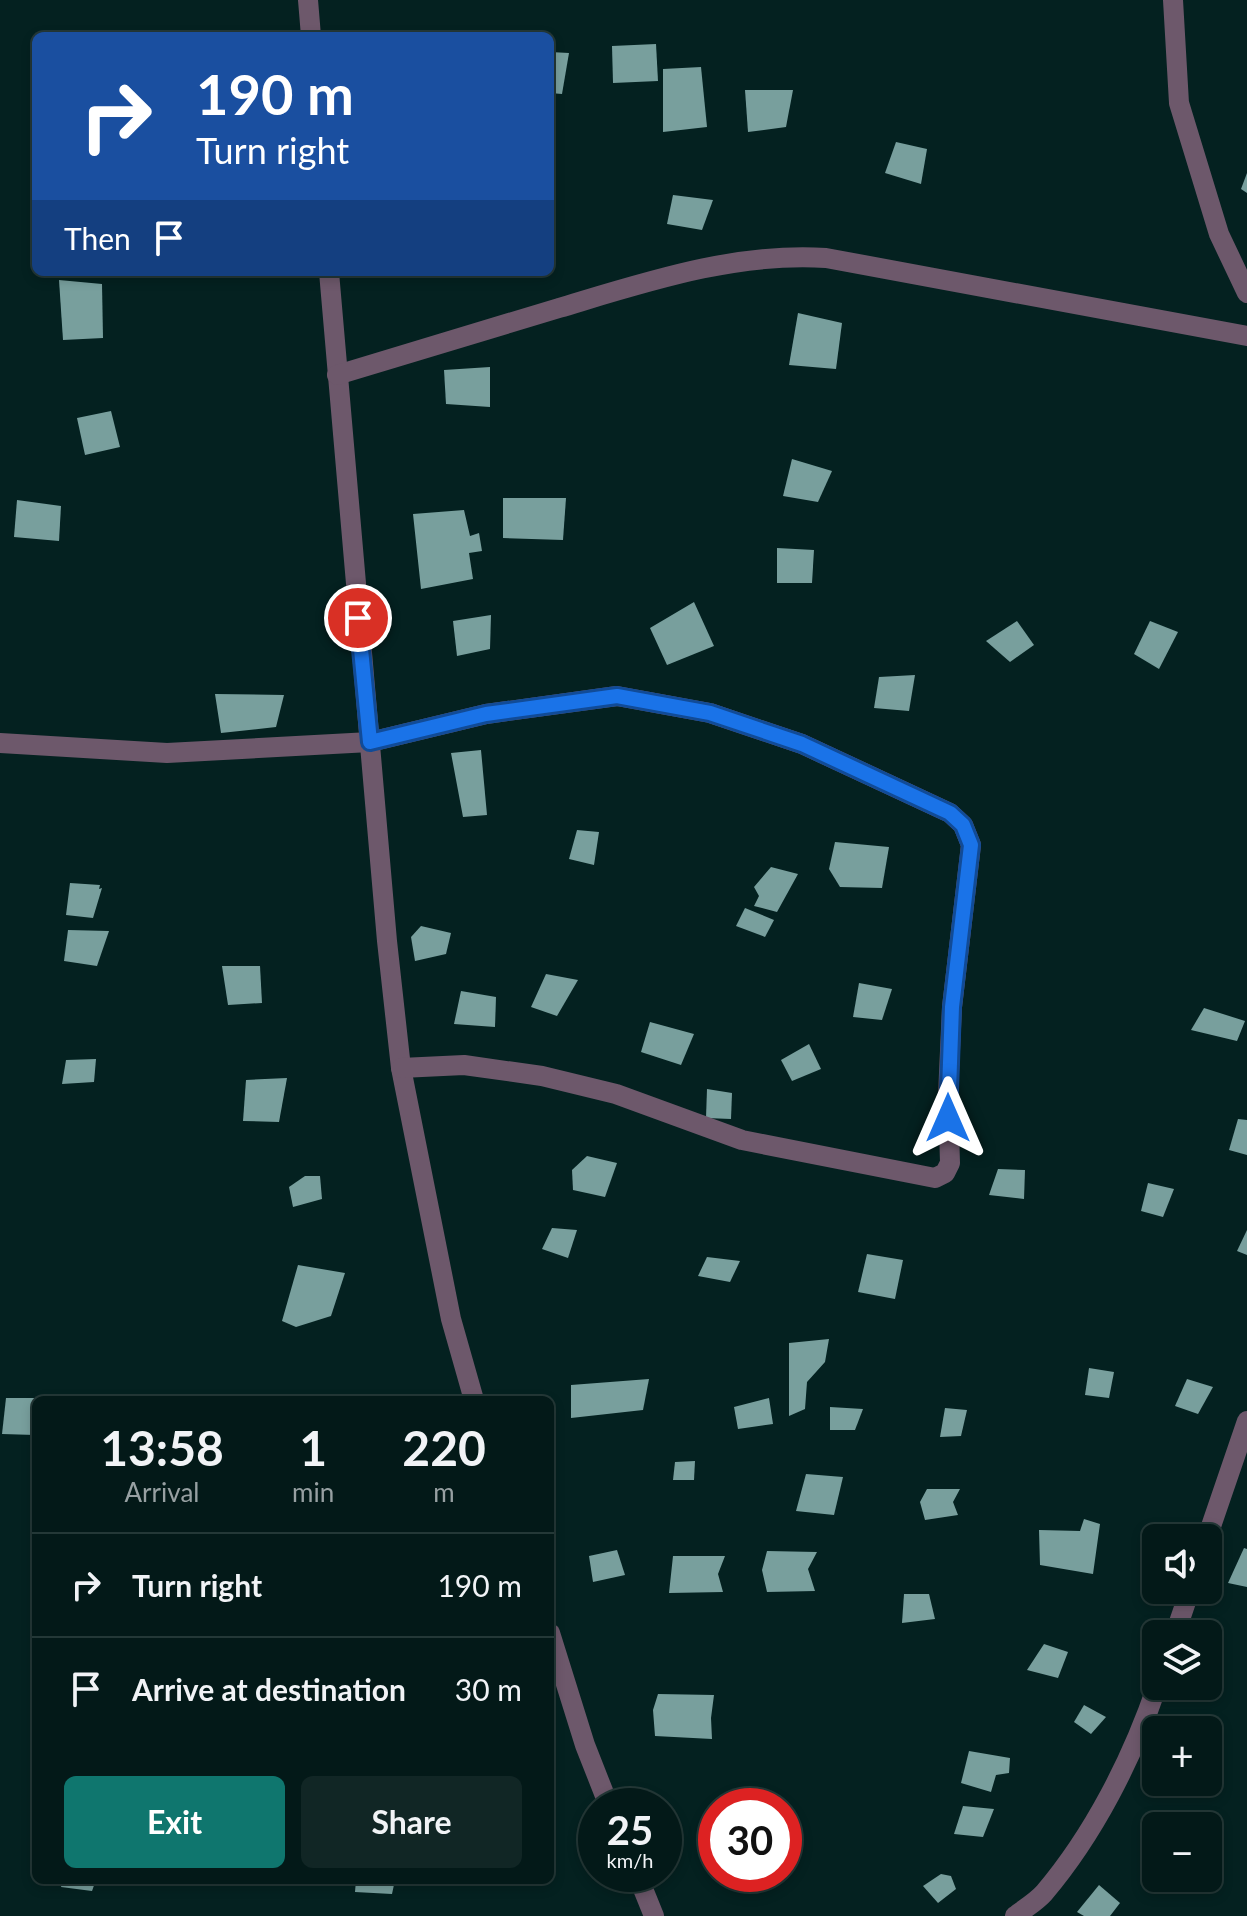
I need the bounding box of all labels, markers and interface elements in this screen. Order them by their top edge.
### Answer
text: 190 m [196,60,354,127]
icon: right [64,64,168,168]
text: Turn right [196,128,349,172]
icon: arrive [147,216,191,260]
text: Then [64,220,131,256]
pin [324,584,392,652]
icon: arrive [336,596,380,640]
position arrow [906,1076,990,1160]
text: 13:58 [100,1419,224,1476]
text: 1 [299,1419,327,1476]
text: 220 [402,1419,486,1476]
text: Arrival [125,1476,199,1508]
text: min [292,1476,334,1508]
text: m [433,1476,455,1508]
map controls [1142,1524,1222,1892]
button: sound [1142,1524,1222,1604]
icon: right [64,1563,108,1607]
text: Turn right [132,1567,262,1603]
text: 190 m [437,1567,522,1603]
button: layers [1142,1620,1222,1700]
icon: arrive [64,1667,108,1711]
text: Arrive at destination [132,1671,406,1707]
text: 30 m [455,1671,522,1707]
button: + [1142,1716,1222,1796]
button: Exit [64,1776,285,1868]
button: Share [301,1776,522,1868]
speed limit sign: 30 [698,1788,802,1892]
text: 25 [607,1806,653,1854]
button: − [1142,1812,1222,1892]
text: km/h [607,1848,653,1872]

